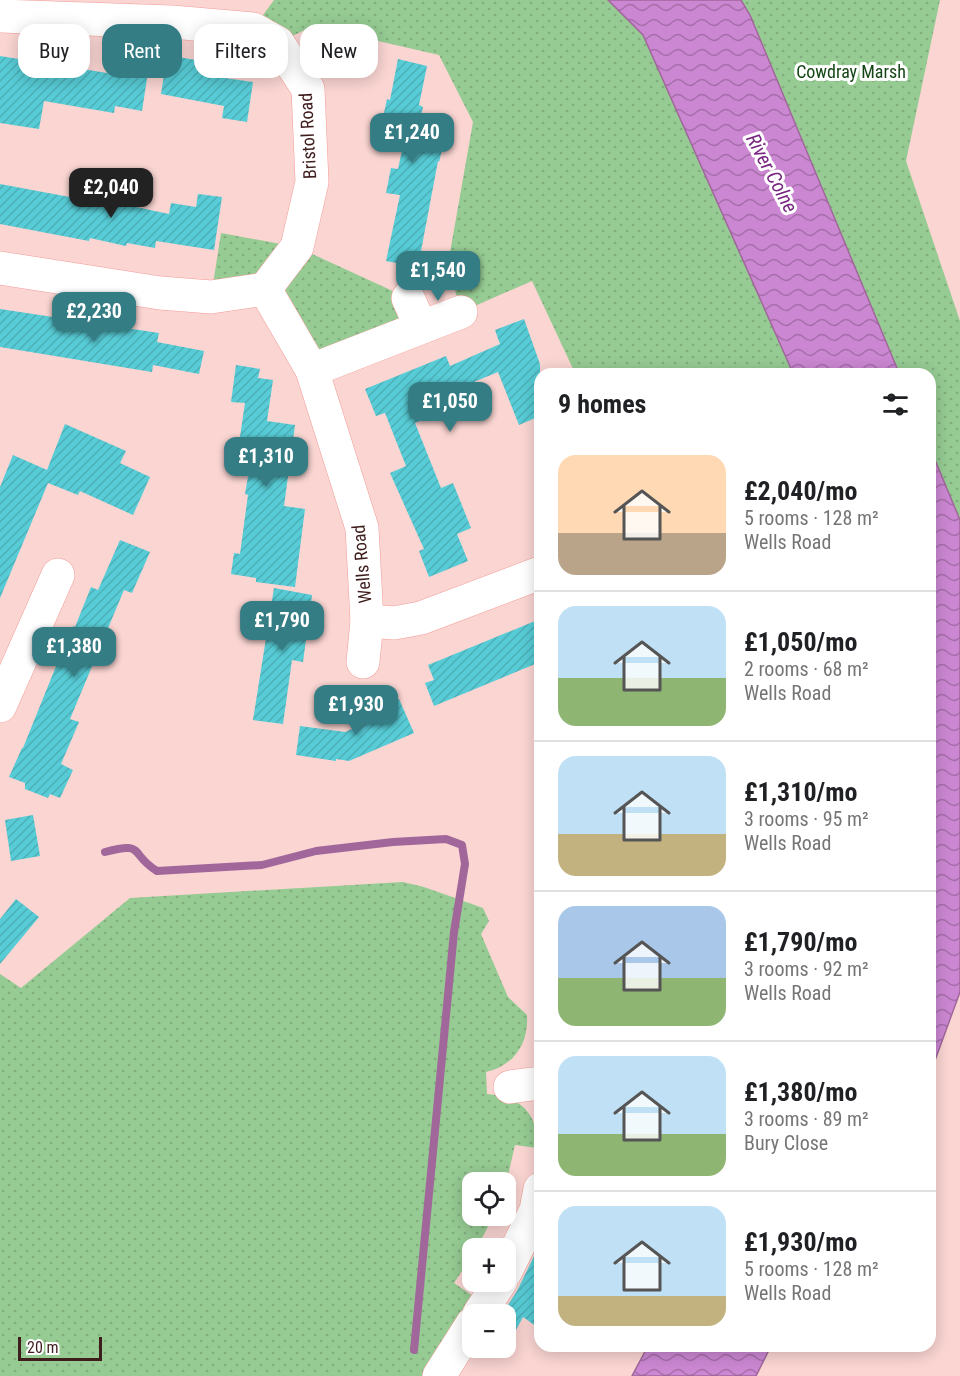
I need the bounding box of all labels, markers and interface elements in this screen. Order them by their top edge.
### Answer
chip: Buy [18,24,90,78]
chip: Rent [102,24,182,78]
chip: Filters [194,24,288,78]
chip: New [300,24,378,78]
park label: Cowdray Marsh [796,61,906,82]
street label: Bristol Road [295,92,320,180]
pin: £1,240 [363,113,461,164]
text: £1,240 [384,120,440,144]
water label: River Colne [741,129,803,217]
pin: £2,040 [62,168,160,219]
text: £2,040 [83,175,139,199]
pin: £1,540 [389,251,487,302]
text: £1,540 [410,258,466,282]
pin: £2,230 [45,292,143,343]
text: £2,230 [66,299,122,323]
pin: £1,050 [401,382,499,433]
icon: filters [879,388,912,421]
text: £1,050 [422,389,478,413]
text: 9 homes [558,389,646,419]
pin: £1,310 [217,437,315,488]
text: £1,310 [238,444,294,468]
text: £2,040/mo [744,476,857,506]
icon: home [606,479,678,551]
text: 5 rooms · 128 m² [744,506,879,530]
street label: Wells Road [348,524,375,604]
text: Wells Road [744,530,831,554]
pin: £1,790 [233,601,331,652]
text: £1,790 [254,608,310,632]
pin: £1,380 [25,627,123,678]
text: £1,050/mo [744,627,857,657]
icon: home [606,630,678,702]
text: £1,380 [46,634,102,658]
text: 2 rooms · 68 m² [744,657,869,681]
text: Wells Road [744,681,831,705]
pin: £1,930 [307,685,405,736]
text: £1,930 [328,692,384,716]
text: £1,310/mo [744,777,857,807]
icon: home [606,780,678,852]
text: 3 rooms · 95 m² [744,807,869,831]
text: Wells Road [744,831,831,855]
text: £1,790/mo [744,927,857,957]
icon: home [606,930,678,1002]
text: 3 rooms · 92 m² [744,957,869,981]
text: Wells Road [744,981,831,1005]
text: £1,380/mo [744,1077,857,1107]
icon: home [606,1080,678,1152]
text: 3 rooms · 89 m² [744,1107,869,1131]
text: Bury Close [744,1131,828,1155]
map controls [462,1172,516,1358]
button: locate [462,1172,516,1226]
text: £1,930/mo [744,1227,857,1257]
icon: home [606,1230,678,1302]
button: + [462,1238,516,1292]
text: 5 rooms · 128 m² [744,1257,879,1281]
text: Wells Road [744,1281,831,1305]
button: − [462,1304,516,1358]
scale bar [18,1334,102,1362]
text: 20 m [27,1338,59,1357]

